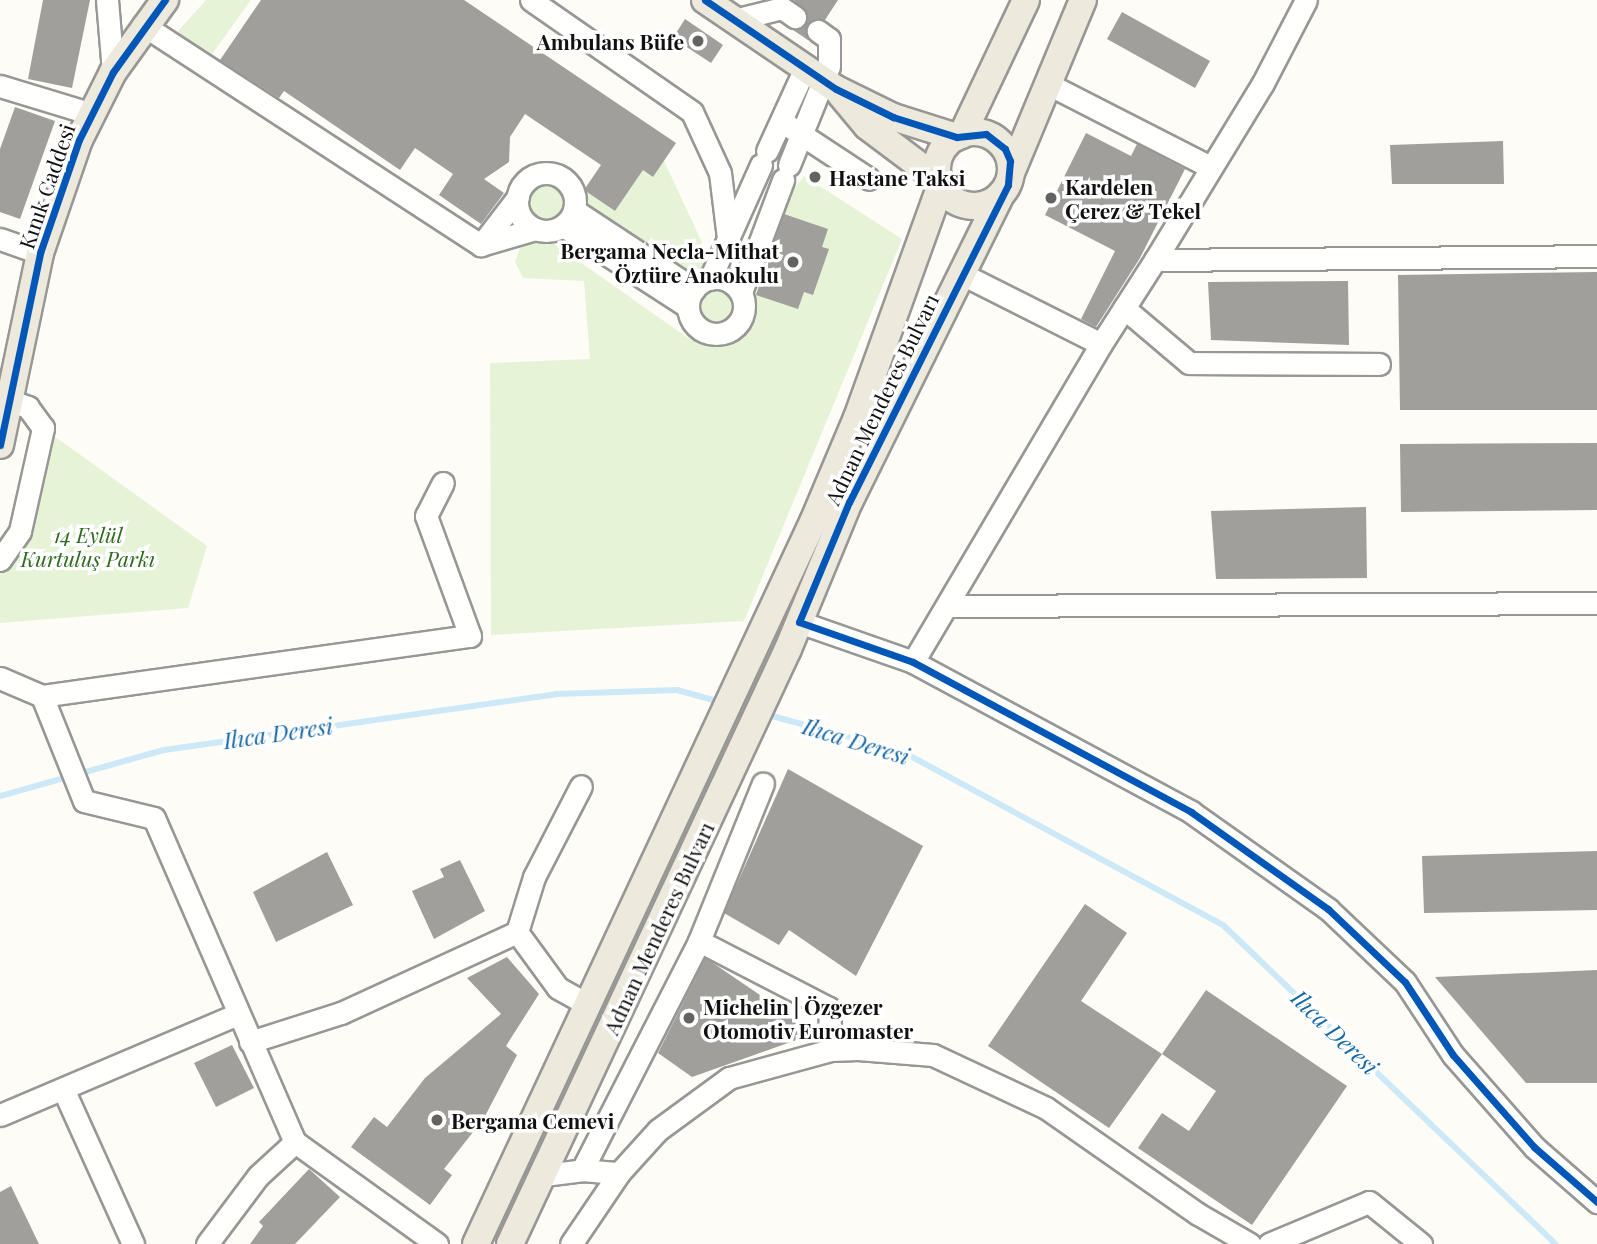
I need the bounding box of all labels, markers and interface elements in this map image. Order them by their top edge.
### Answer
place label: Ambulans Büfe [537,28,684,54]
marker: Ambulans Büfe [690,33,706,49]
street label: Kınık Caddesi [13,120,79,252]
place label: Hastane Taksi [829,164,966,190]
marker: Hastane Taksi [807,169,823,185]
place label: Kardelen Çerez & Tekel [1065,173,1202,223]
marker: Kardelen Çerez & Tekel [1043,190,1059,206]
place label: Bergama Necla-Mithat Öztüre Anaokulu [560,237,779,287]
marker: Bergama Necla-Mithat Öztüre Anaokulu [785,254,801,270]
street label: Adnan Menderes Bulvarı [819,289,943,509]
park label: 14 Eylül Kurtuluş Parkı [21,521,155,571]
water label: Ilıca Deresi [222,712,334,754]
water label: Ilıca Deresi [799,712,913,770]
street label: Adnan Menderes Bulvarı [598,818,718,1038]
water label: Ilıca Deresi [1286,984,1384,1080]
place label: Michelin | Özgezer Otomotiv Euromaster [703,993,914,1043]
marker: Michelin | Özgezer Otomotiv Euromaster [681,1010,697,1026]
place label: Bergama Cemevi [451,1107,614,1133]
marker: Bergama Cemevi [429,1112,445,1128]

